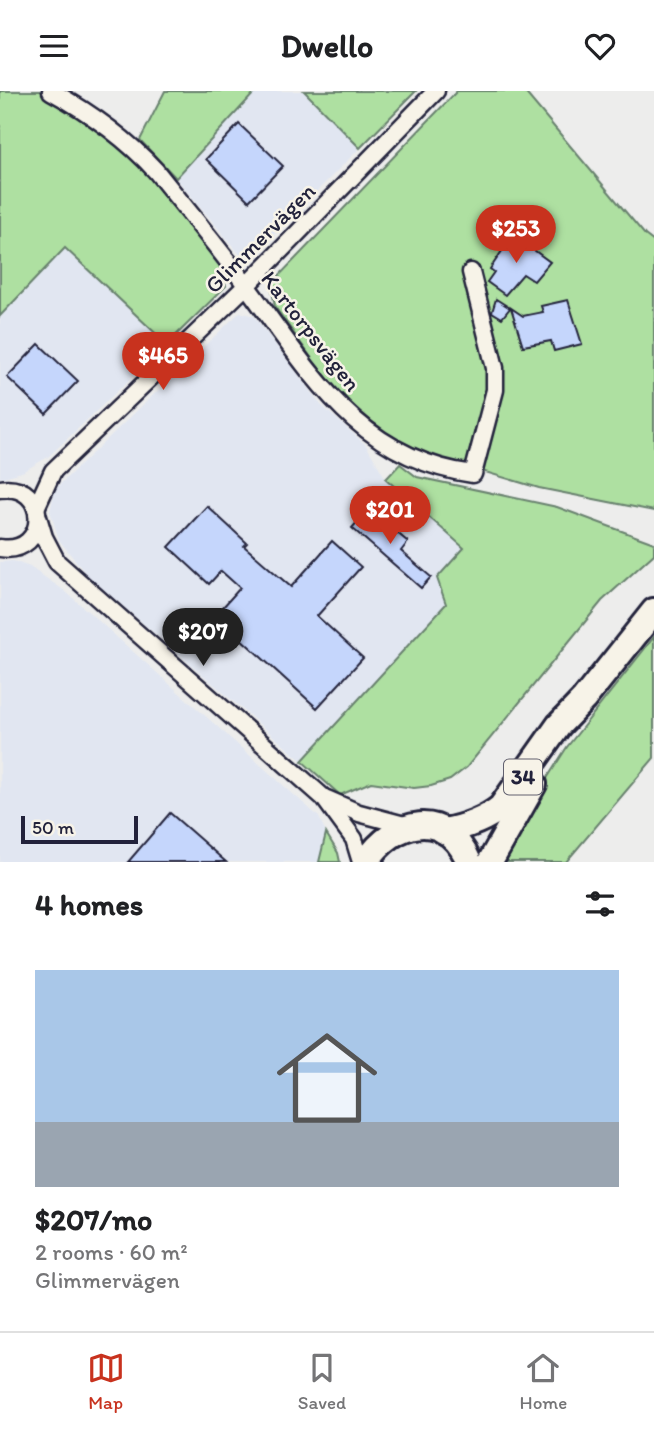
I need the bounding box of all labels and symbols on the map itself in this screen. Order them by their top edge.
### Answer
street label: Glimmervägen [199,177,321,299]
pin: $253 [475,205,557,265]
street label: Kartorpsvägen [255,265,367,397]
pin: $465 [122,333,204,392]
pin: $201 [349,487,431,546]
pin: $207 [162,609,244,668]
road number: 34 [504,759,542,795]
scale bar [21,813,138,845]

